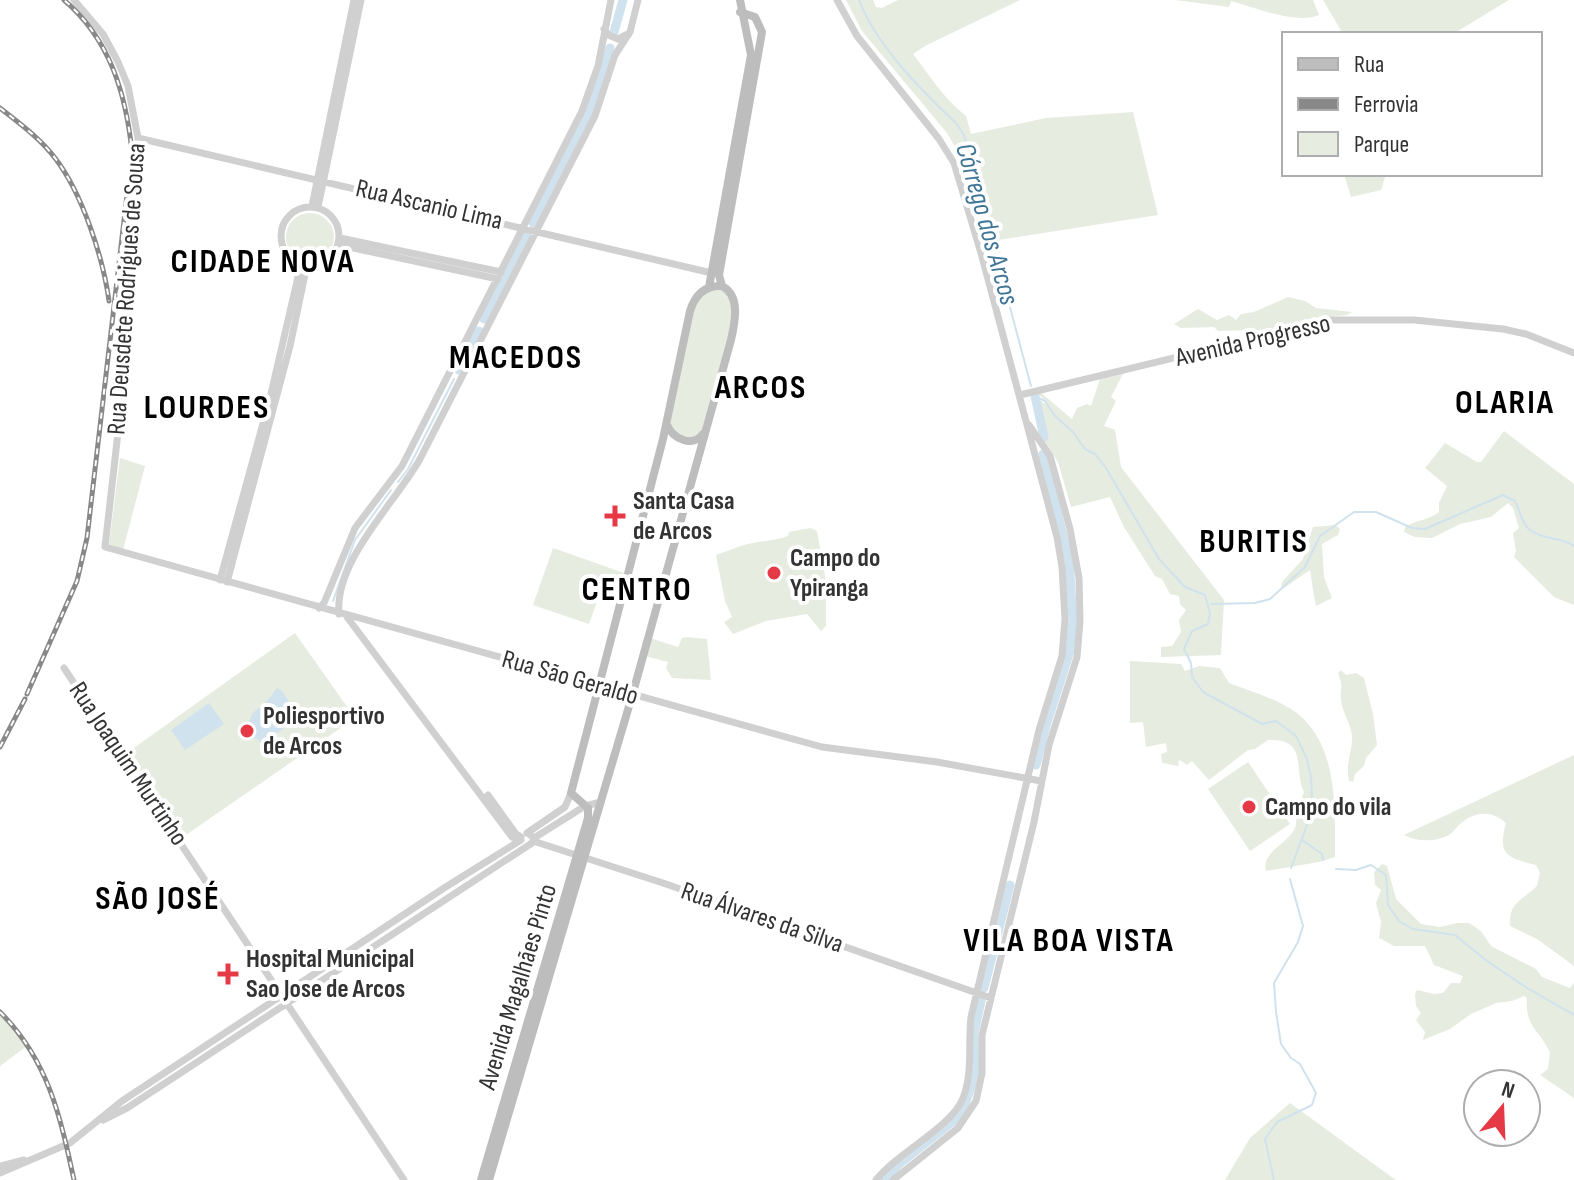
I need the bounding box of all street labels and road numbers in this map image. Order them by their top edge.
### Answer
street label: Rua Deusdete Rodrigues de Sousa [101,142,153,436]
street label: Rua Ascanio Lima [353,173,505,237]
street label: Avenida Progresso [1172,308,1333,374]
street label: Rua São Geraldo [498,644,642,712]
street label: Rua Joaquim Murtinho [62,676,194,852]
street label: Rua Álvares da Silva [677,876,847,960]
street label: Avenida Magalhães Pinto [472,881,564,1094]

